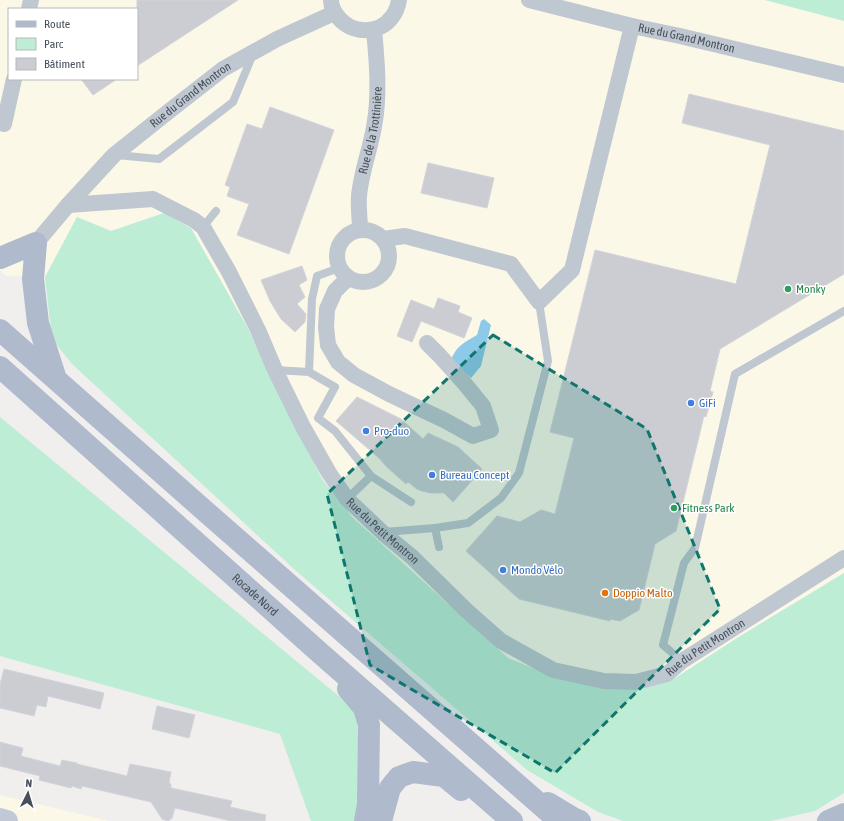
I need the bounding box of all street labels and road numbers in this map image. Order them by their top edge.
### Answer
street label: Rue du Grand Montron [637,20,736,56]
street label: Rue du Grand Montron [147,59,233,131]
street label: Rue de la Trottinière [356,86,384,175]
street label: Rue du Petit Montron [343,495,422,567]
street label: Rocade Nord [229,571,281,619]
street label: Rue du Petit Montron [663,616,748,679]

